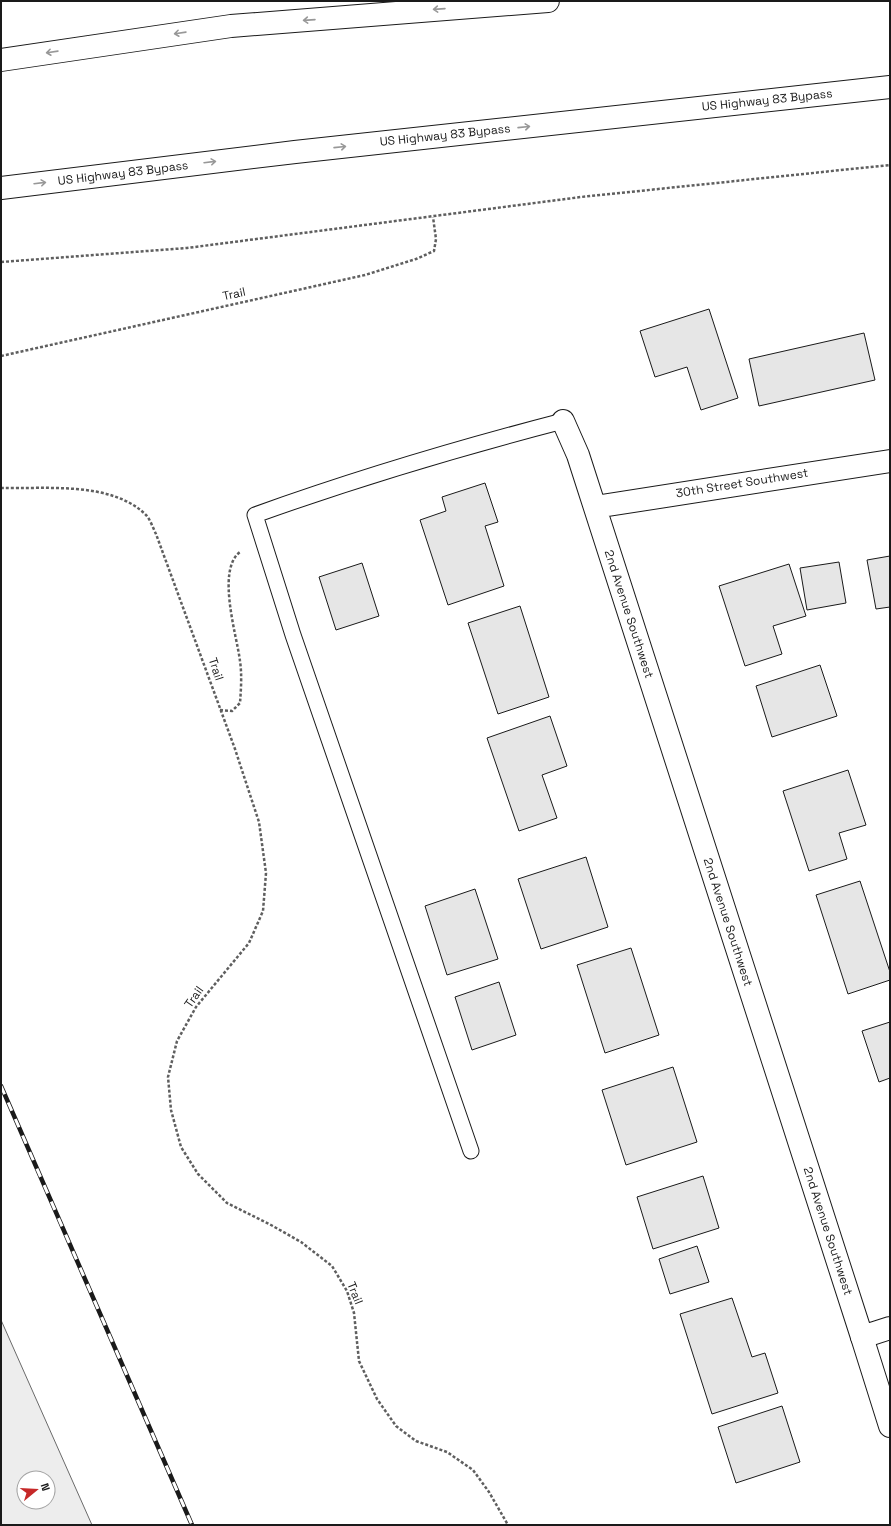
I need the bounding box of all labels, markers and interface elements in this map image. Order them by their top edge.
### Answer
one-way arrow [433,6,446,13]
one-way arrow [303,16,316,23]
one-way arrow [174,29,187,37]
one-way arrow [46,48,59,56]
street label: US Highway 83 Bypass [701,85,833,115]
street label: US Highway 83 Bypass [379,120,511,150]
one-way arrow [517,123,530,130]
one-way arrow [333,143,346,151]
street label: US Highway 83 Bypass [57,157,189,189]
one-way arrow [203,159,216,166]
one-way arrow [33,179,46,187]
street label: Trail [221,284,247,304]
street label: 30th Street Southwest [675,465,809,501]
street label: 2nd Avenue Southwest [601,548,657,680]
street label: Trail [205,655,227,683]
street label: 2nd Avenue Southwest [700,856,756,988]
street label: Trail [181,983,207,1011]
street label: 2nd Avenue Southwest [800,1165,856,1297]
street label: Trail [343,1279,367,1307]
north arrow [16,1470,56,1510]
text: N [38,1481,53,1493]

